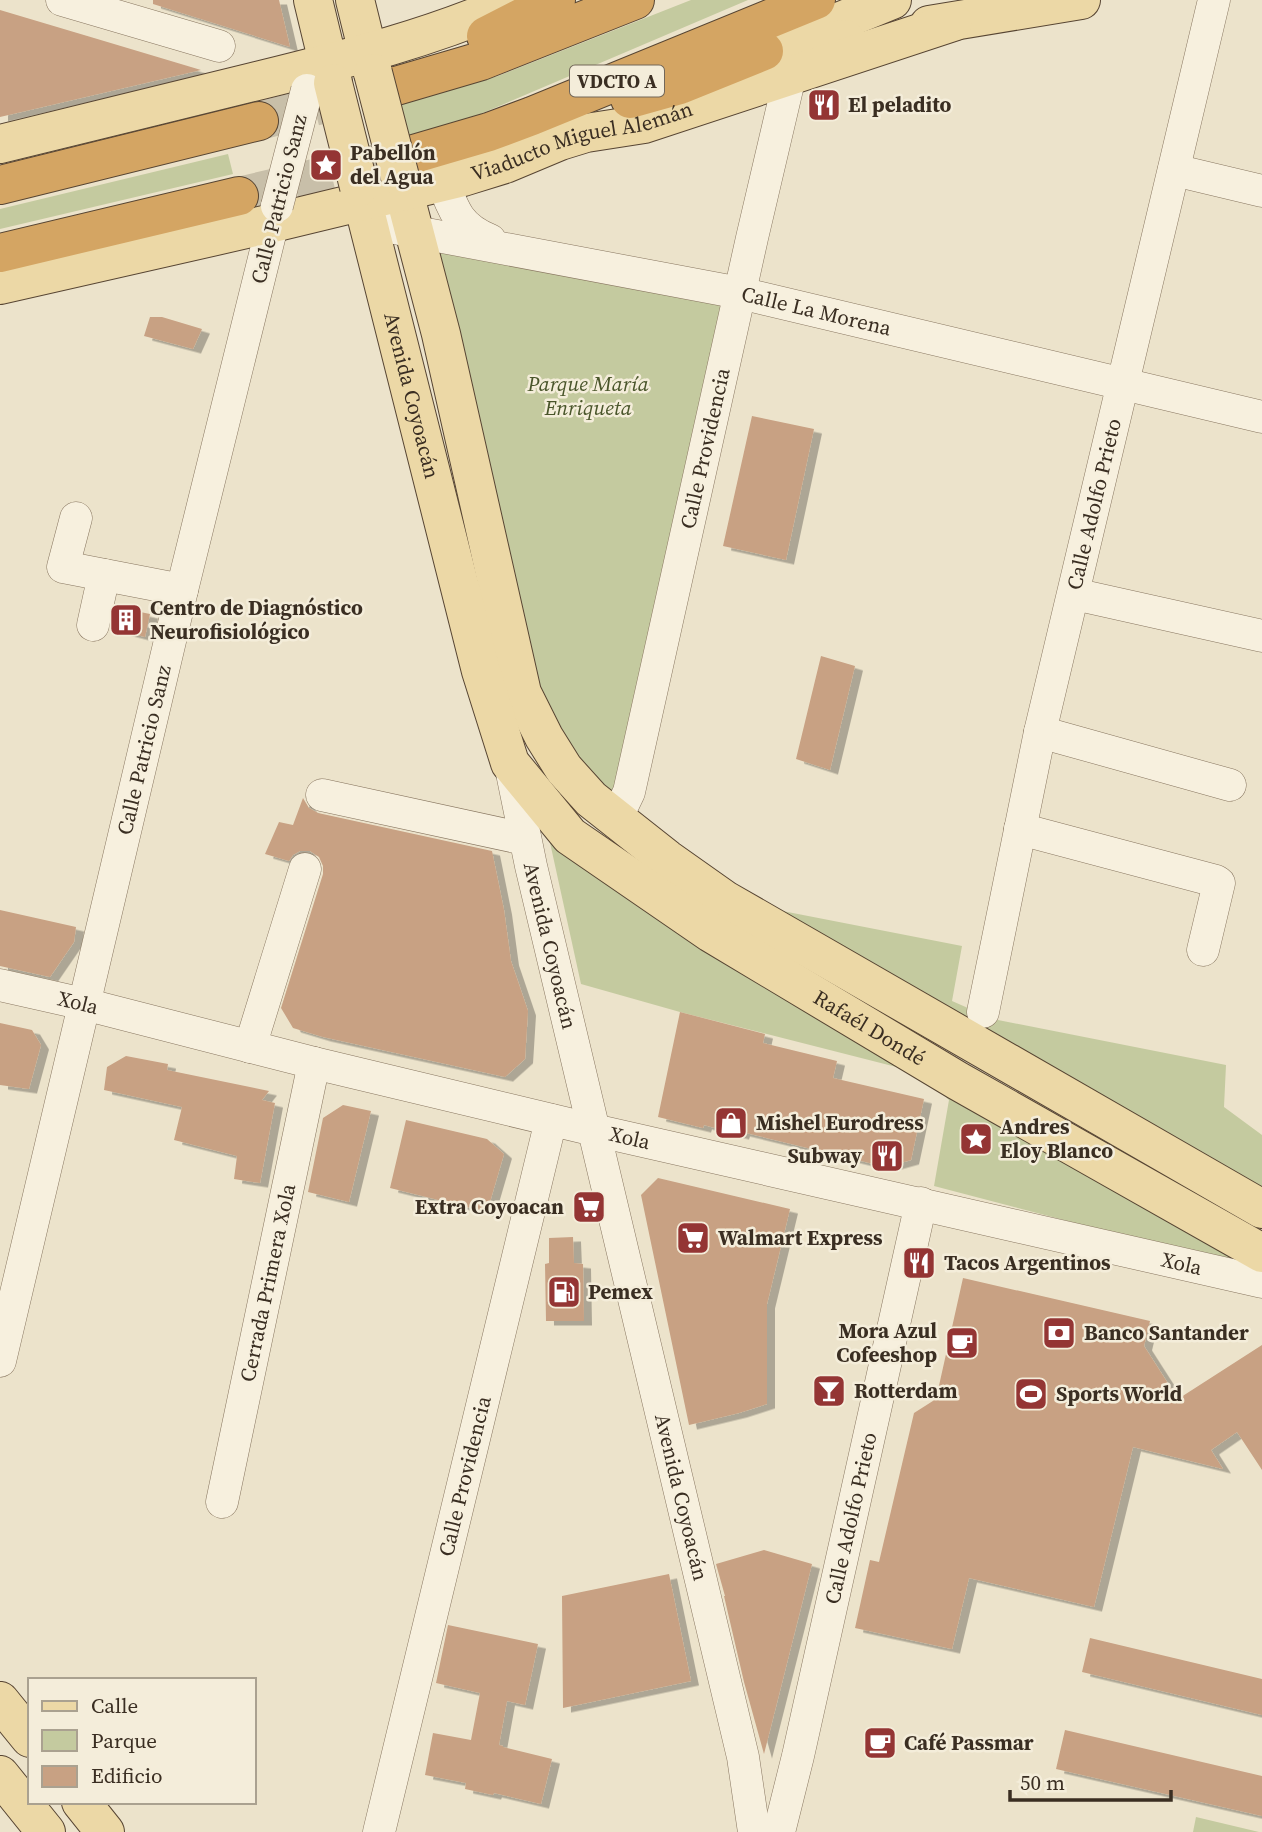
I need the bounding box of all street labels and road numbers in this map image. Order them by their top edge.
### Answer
road number: VDCTO A [570,66,664,96]
street label: Viaducto Miguel Alemán [467,94,697,188]
street label: Calle Patricio Sanz [243,111,314,287]
street label: Calle La Morena [739,279,895,343]
street label: Avenida Coyoacán [377,309,447,482]
street label: Calle Providencia [673,365,737,531]
street label: Calle Adolfo Prieto [1059,415,1128,593]
street label: Calle Patricio Sanz [110,661,178,838]
street label: Avenida Coyoacán [517,859,584,1032]
street label: Xola [55,983,102,1021]
street label: Rafaél Dondé [808,983,931,1072]
street label: Xola [606,1119,653,1156]
street label: Cerrada Primera Xola [233,1181,302,1384]
street label: Xola [1158,1245,1205,1282]
street label: Calle Providencia [431,1393,498,1559]
street label: Avenida Coyoacán [648,1411,716,1584]
street label: Calle Adolfo Prieto [817,1429,884,1607]

